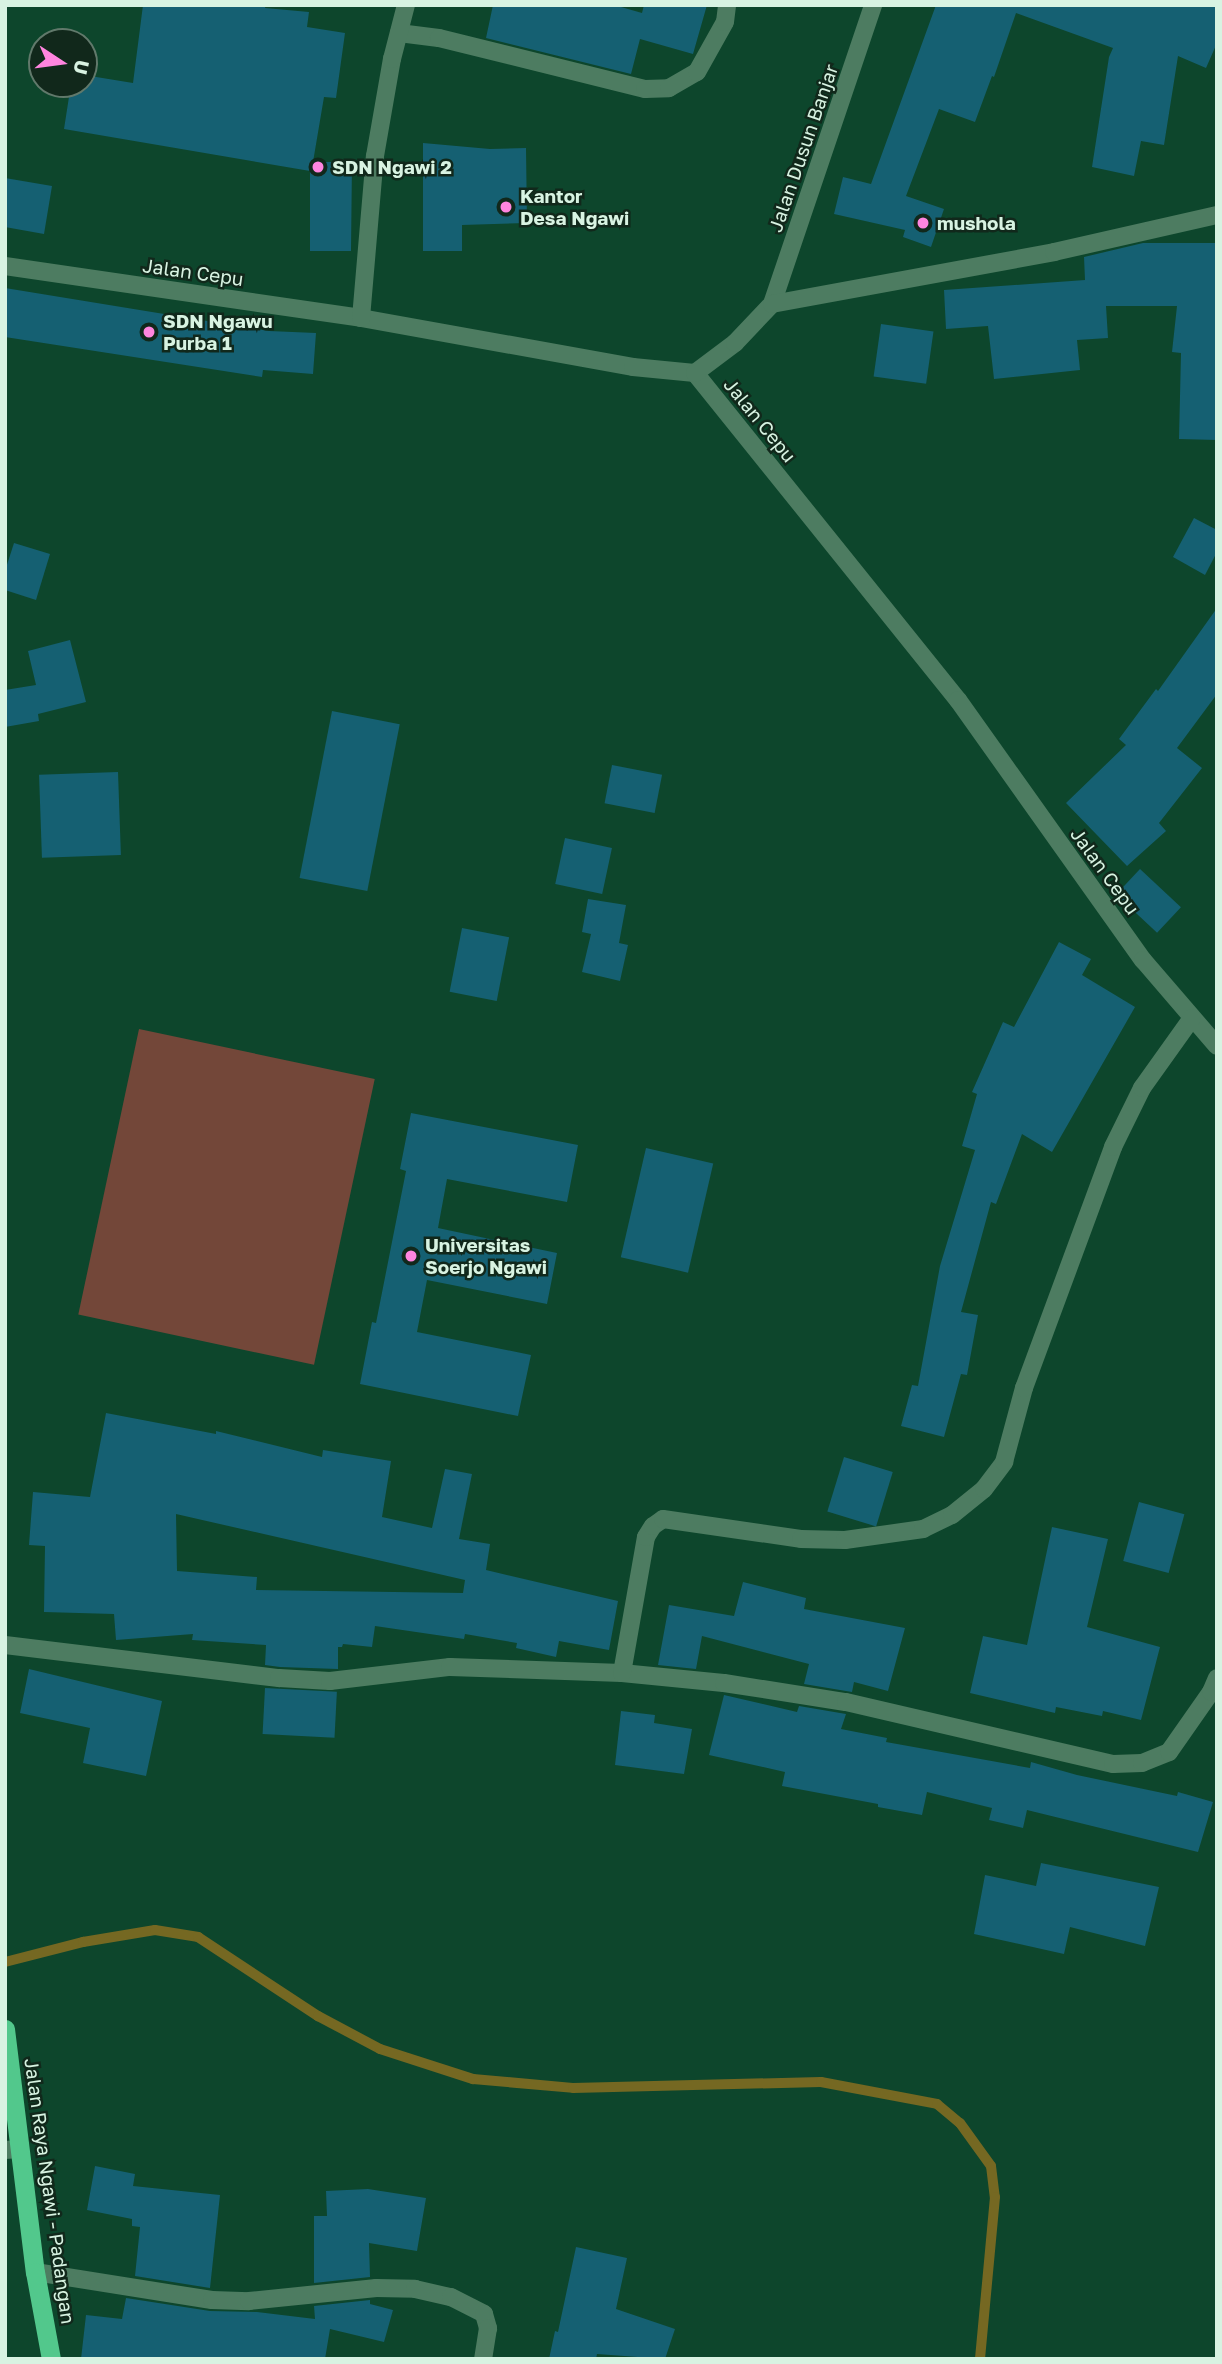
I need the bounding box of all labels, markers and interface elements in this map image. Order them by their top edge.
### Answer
north arrow [28,28,98,98]
text: U [69,58,95,77]
street label: Jalan Dusun Banjar [764,61,842,235]
place label: SDN Ngawi 2 [332,156,452,178]
marker: SDN Ngawi 2 [310,159,326,175]
place label: Kantor Desa Ngawi [520,185,629,229]
marker: Kantor Desa Ngawi [498,199,514,215]
place label: mushola [937,212,1016,234]
marker: mushola [915,215,931,231]
street label: Jalan Cepu [141,254,245,290]
place label: SDN Ngawu Purba 1 [163,310,273,354]
marker: SDN Ngawu Purba 1 [141,324,157,340]
street label: Jalan Cepu [719,373,801,467]
street label: Jalan Cepu [1066,823,1144,919]
place label: Universitas Soerjo Ngawi [425,1234,547,1278]
marker: Universitas Soerjo Ngawi [403,1248,419,1264]
street label: Jalan Raya Ngawi - Padangan [20,2057,80,2325]

